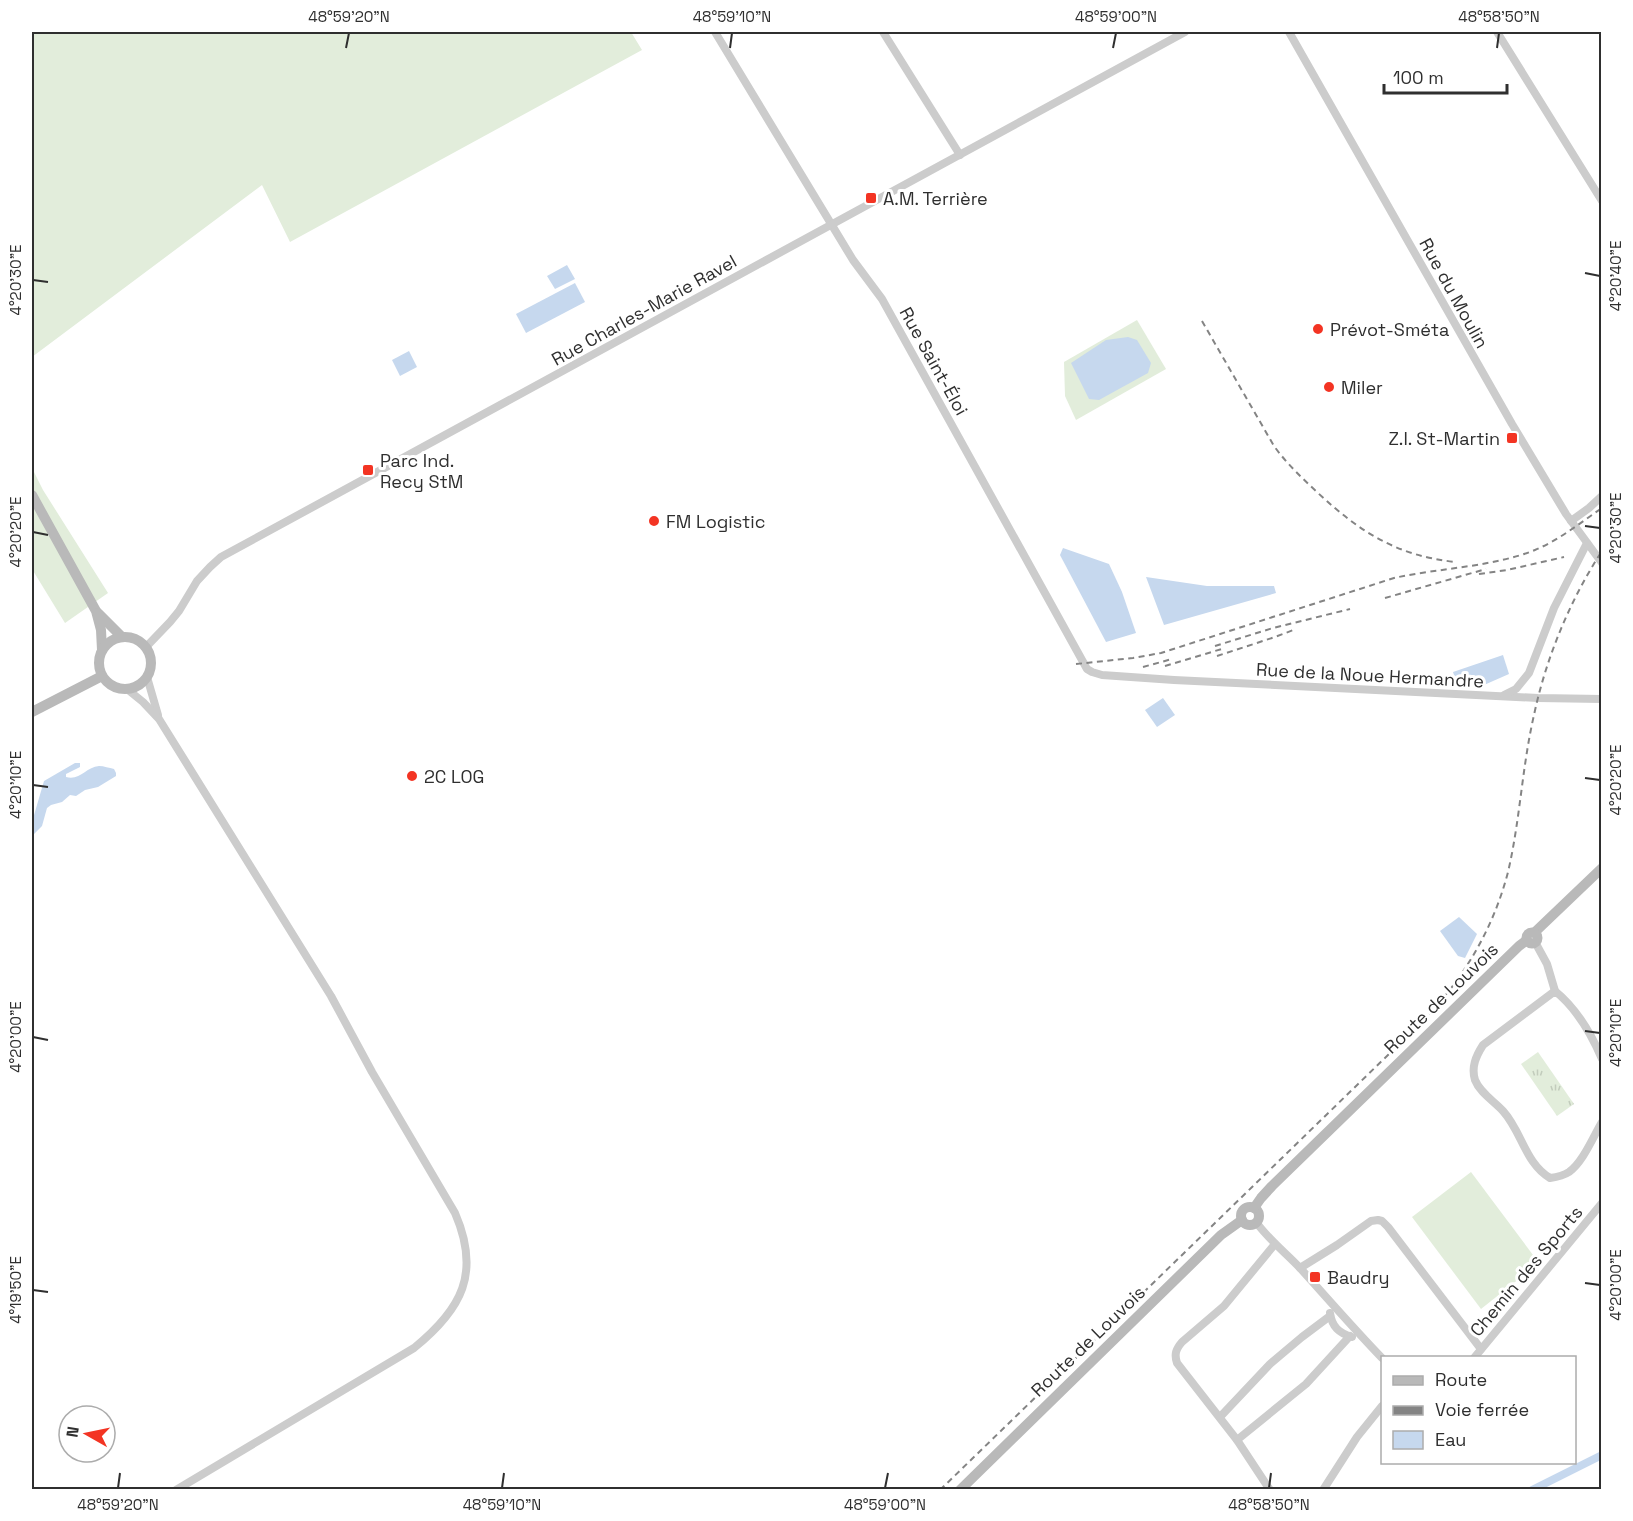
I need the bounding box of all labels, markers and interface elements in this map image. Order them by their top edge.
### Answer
text: 48°59'20"N [308,7,390,26]
text: 48°59'10"N [693,7,771,26]
text: 48°59'00"N [1075,7,1157,26]
text: 48°58'50"N [1458,7,1540,26]
scale bar [1384,57,1507,95]
text: 100 m [1393,66,1444,89]
place label: A.M. Terrière [883,187,988,210]
marker: A.M. Terrière [864,191,878,205]
street label: Rue du Moulin [1414,234,1494,352]
text: 4°20'40"E [1606,241,1625,311]
text: 4°20'30"E [6,244,25,316]
street label: Rue Charles-Marie Ravel [547,249,741,371]
street label: Rue Saint-Éloi [895,303,973,419]
place label: Prévot-Sméta [1330,318,1449,341]
marker: Prévot-Sméta [1311,322,1325,336]
place label: Miler [1341,376,1383,399]
marker: Miler [1322,380,1336,394]
place label: Z.I. St-Martin [1388,427,1500,450]
marker: Z.I. St-Martin [1505,431,1519,445]
place label: Parc Ind. Recy StM [380,449,463,493]
marker: Parc Ind. Recy StM [361,463,375,477]
text: 4°20'30"E [1606,492,1625,564]
text: 4°20'20"E [6,497,25,568]
place label: FM Logistic [666,510,766,533]
marker: FM Logistic [647,514,661,528]
street label: Rue de la Noue Hermandre [1255,658,1485,692]
text: 4°20'20"E [1606,745,1625,816]
text: 4°20'10"E [6,751,25,819]
place label: 2C LOG [424,765,484,788]
marker: 2C LOG [405,769,419,783]
street label: Route de Louvois [1379,938,1503,1058]
text: 4°20'10"E [1606,999,1625,1067]
text: 4°20'00"E [6,1001,25,1073]
street label: Chemin des Sports [1465,1201,1587,1341]
text: 4°20'00"E [1606,1249,1625,1321]
text: 4°19'50"E [6,1256,25,1324]
place label: Baudry [1327,1266,1389,1289]
marker: Baudry [1308,1270,1322,1284]
street label: Route de Louvois [1026,1281,1150,1401]
legend [1381,1356,1576,1464]
text: Route [1435,1368,1487,1391]
text: Voie ferrée [1435,1398,1529,1421]
north arrow [57,1404,117,1464]
text: N [61,1425,84,1439]
text: Eau [1435,1428,1466,1451]
text: 48°59'20"N [77,1495,159,1514]
text: 48°59'10"N [463,1495,541,1514]
text: 48°59'00"N [844,1495,926,1514]
text: 48°58'50"N [1228,1495,1310,1514]

